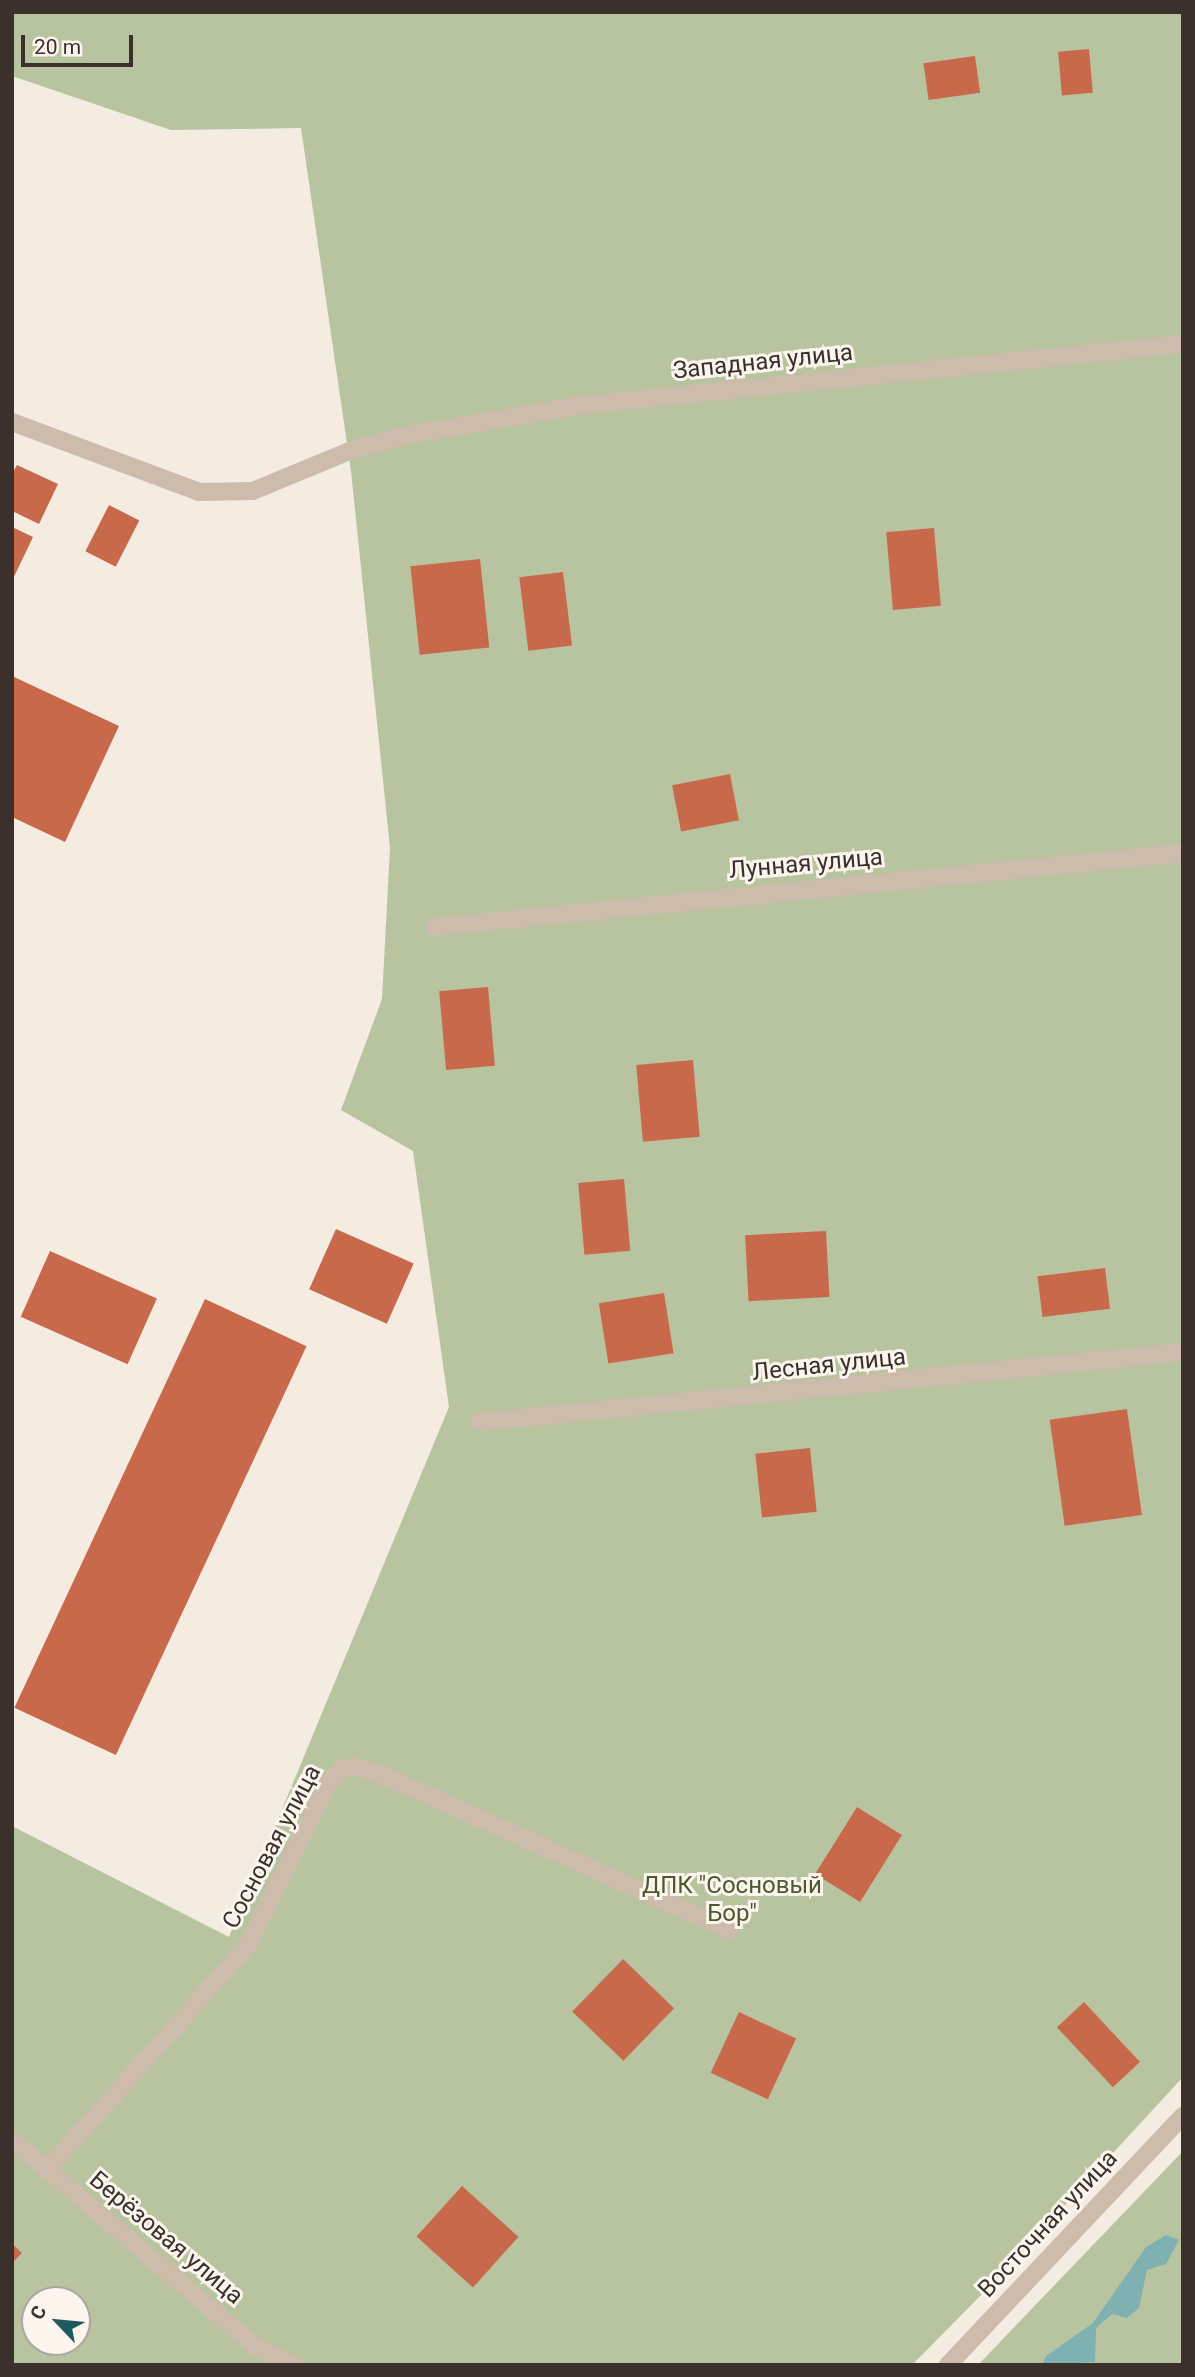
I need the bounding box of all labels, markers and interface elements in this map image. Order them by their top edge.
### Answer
scale bar [24,21,136,65]
text: 20 m [34,35,81,59]
street label: Западная улица [672,338,854,386]
street label: Лунная улица [728,843,884,885]
street label: Лесная улица [751,1343,907,1387]
street label: Сосновая улица [217,1760,327,1934]
park label: ДПК "Сосновый Бор" [642,1872,822,1928]
street label: Восточная улица [972,2144,1124,2304]
street label: Берёзовая улица [83,2165,249,2311]
north arrow [21,2286,91,2356]
text: С [25,2302,52,2323]

